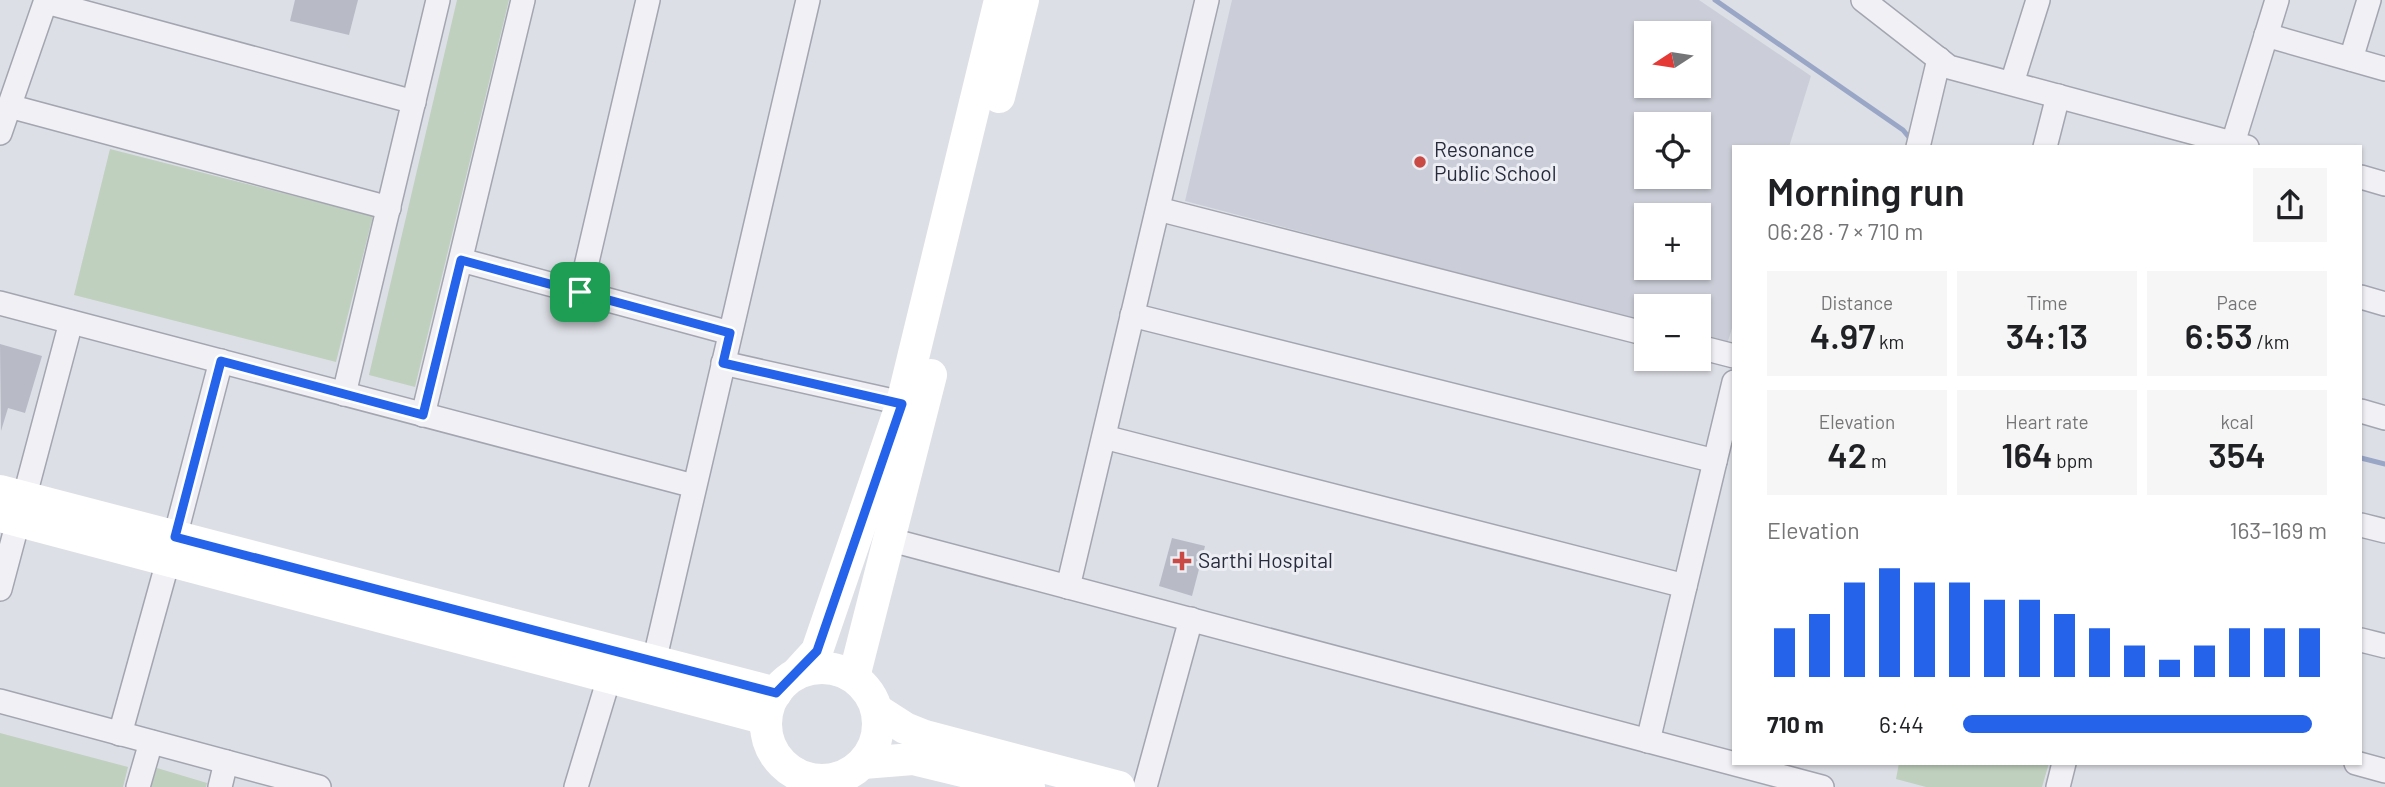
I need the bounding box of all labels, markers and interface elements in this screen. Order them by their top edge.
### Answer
north arrow [1634,21,1712,98]
map controls [1634,21,1711,371]
button: locate [1634,112,1711,189]
place label: Resonance Public School [1434,136,1557,185]
marker: Resonance Public School [1412,154,1428,170]
text: Morning run [1767,168,1965,214]
button: share [2253,168,2327,242]
button: + [1634,203,1711,280]
text: 06:28 · 7 × 710 m [1767,217,1923,245]
pin [550,262,610,322]
icon: arrive [561,273,599,311]
text: Distance [1821,291,1893,314]
text: Time [2026,291,2068,314]
text: Pace [2217,291,2257,314]
button: − [1634,294,1711,371]
text: 4.97 [1810,314,1875,356]
text: 34:13 [2006,314,2088,356]
text: 6:53 [2185,314,2253,356]
text: km [1875,330,1904,353]
text: /km [2253,330,2289,353]
text: Elevation [1819,410,1895,433]
text: Heart rate [2005,410,2089,433]
text: kcal [2220,410,2254,433]
text: 42 [1827,433,1867,475]
text: 164 [2001,433,2052,475]
text: 354 [2208,433,2266,475]
text: m [1867,449,1887,472]
text: bpm [2052,449,2093,472]
text: Elevation [1767,516,1860,544]
text: 163–169 m [2229,516,2327,544]
place label: Sarthi Hospital [1198,547,1333,572]
marker: Sarthi Hospital [1172,551,1192,571]
text: 710 m [1767,710,1824,738]
text: 6:44 [1879,710,1924,738]

